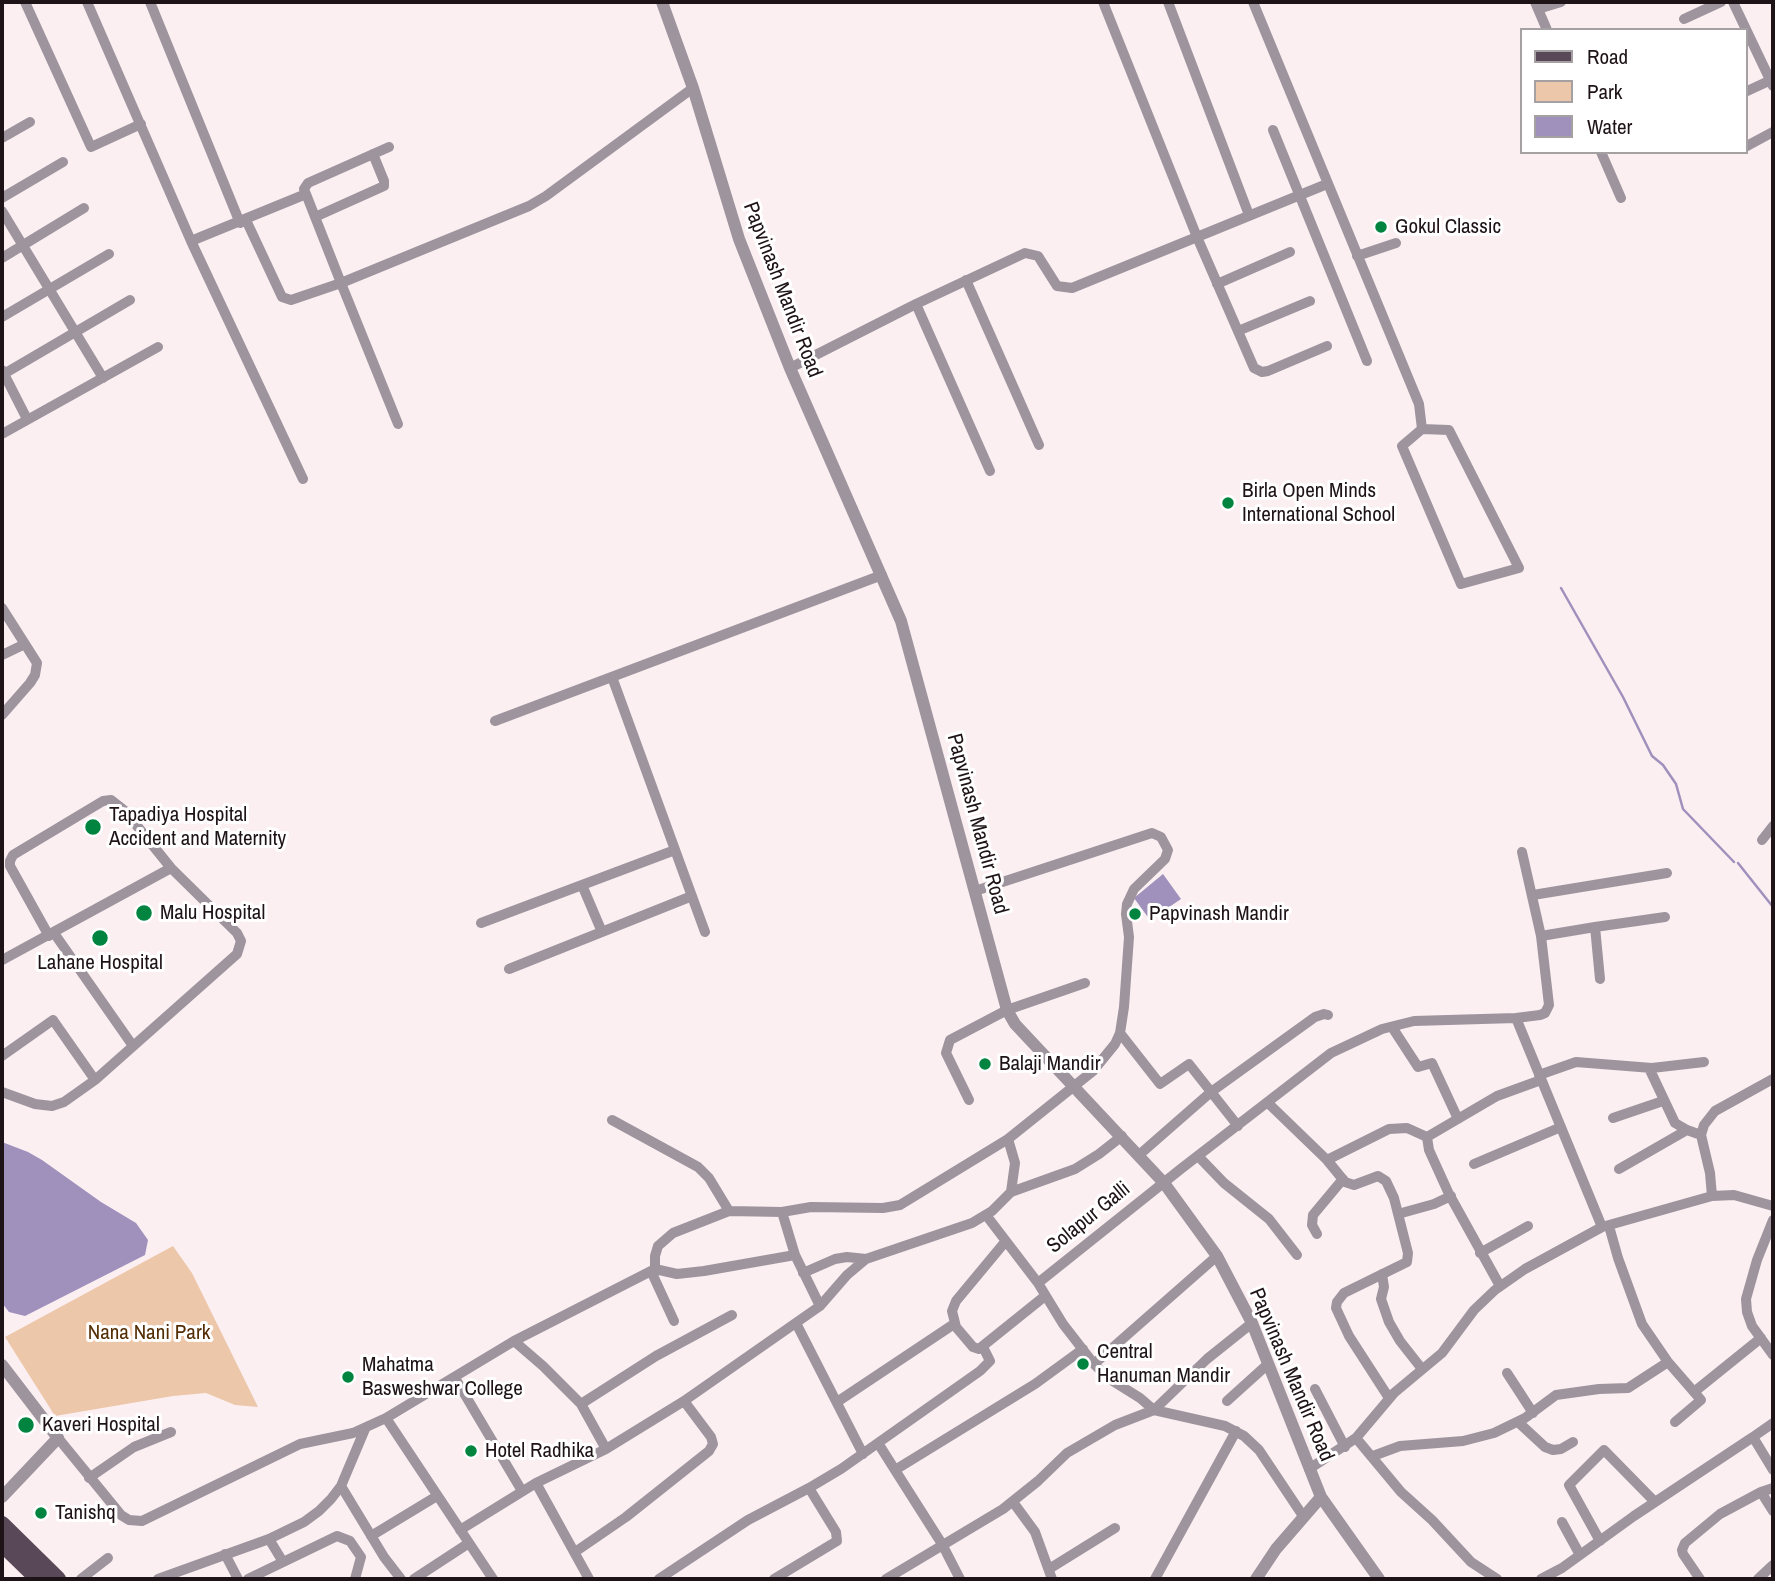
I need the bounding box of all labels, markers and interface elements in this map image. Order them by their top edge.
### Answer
legend [1520,28,1747,154]
text: Road [1587,42,1628,71]
text: Park [1587,77,1622,106]
text: Water [1587,112,1632,141]
street label: Papvinash Mandir Road [737,199,827,381]
place label: Gokul Classic [1395,214,1501,240]
marker: Gokul Classic [1373,219,1389,235]
place label: Birla Open Minds International School [1242,478,1395,528]
marker: Birla Open Minds International School [1220,495,1236,511]
street label: Papvinash Mandir Road [941,731,1013,917]
place label: Tapadiya Hospital Accident and Maternity [109,802,286,852]
marker: Tapadiya Hospital Accident and Maternity [83,817,103,837]
place label: Malu Hospital [160,900,265,926]
place label: Papvinash Mandir [1149,901,1289,927]
marker: Malu Hospital [134,903,154,923]
marker: Papvinash Mandir [1127,906,1143,922]
marker: Lahane Hospital [90,928,110,948]
place label: Lahane Hospital [37,950,163,976]
place label: Balaji Mandir [999,1051,1100,1077]
marker: Balaji Mandir [977,1056,993,1072]
street label: Solapur Galli [1042,1177,1136,1259]
street label: Papvinash Mandir Road [1243,1285,1339,1465]
park label: Nana Nani Park [88,1320,210,1346]
place label: Central Hanuman Mandir [1097,1339,1230,1389]
place label: Mahatma Basweshwar College [362,1352,523,1402]
marker: Central Hanuman Mandir [1075,1356,1091,1372]
marker: Mahatma Basweshwar College [340,1369,356,1385]
place label: Kaveri Hospital [42,1412,160,1438]
marker: Kaveri Hospital [16,1415,36,1435]
place label: Hotel Radhika [485,1438,594,1464]
marker: Hotel Radhika [463,1443,479,1459]
place label: Tanishq [55,1500,116,1526]
marker: Tanishq [33,1505,49,1521]

